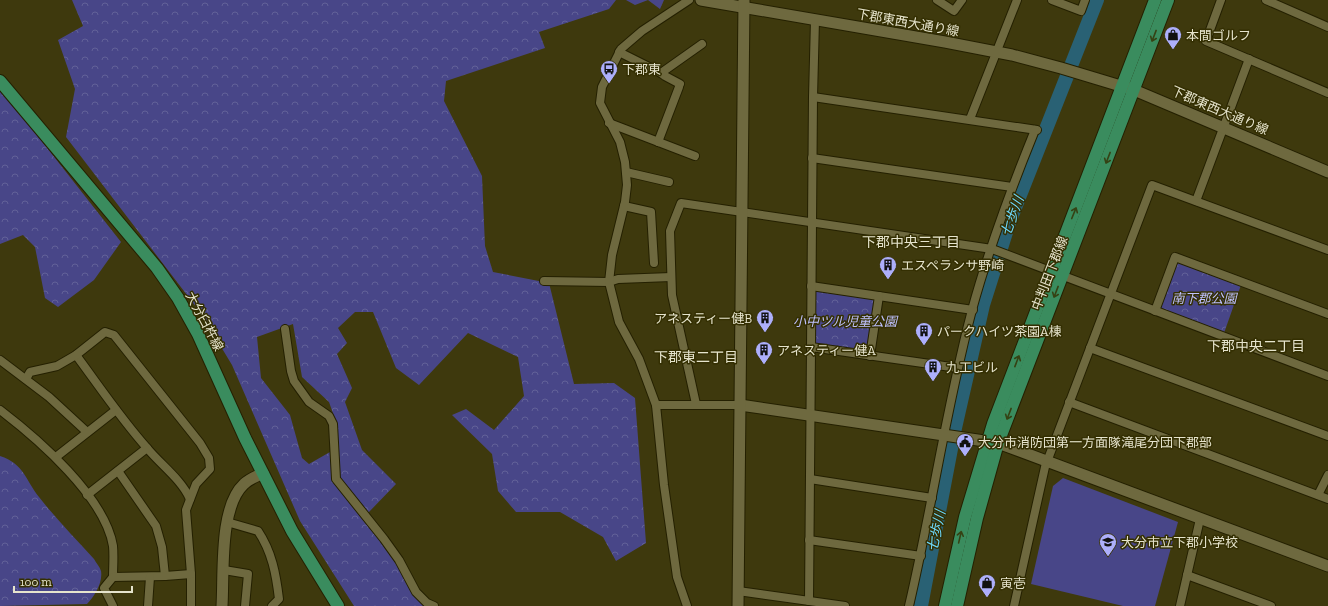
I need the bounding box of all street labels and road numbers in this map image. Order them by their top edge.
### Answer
street label: 下郡東西大通り線 [855,6,960,39]
street label: 下郡東西大通り線 [1169,83,1271,138]
street label: 中判田下郡線 [1028,234,1070,312]
street label: 大分臼杵線 [183,289,226,353]

